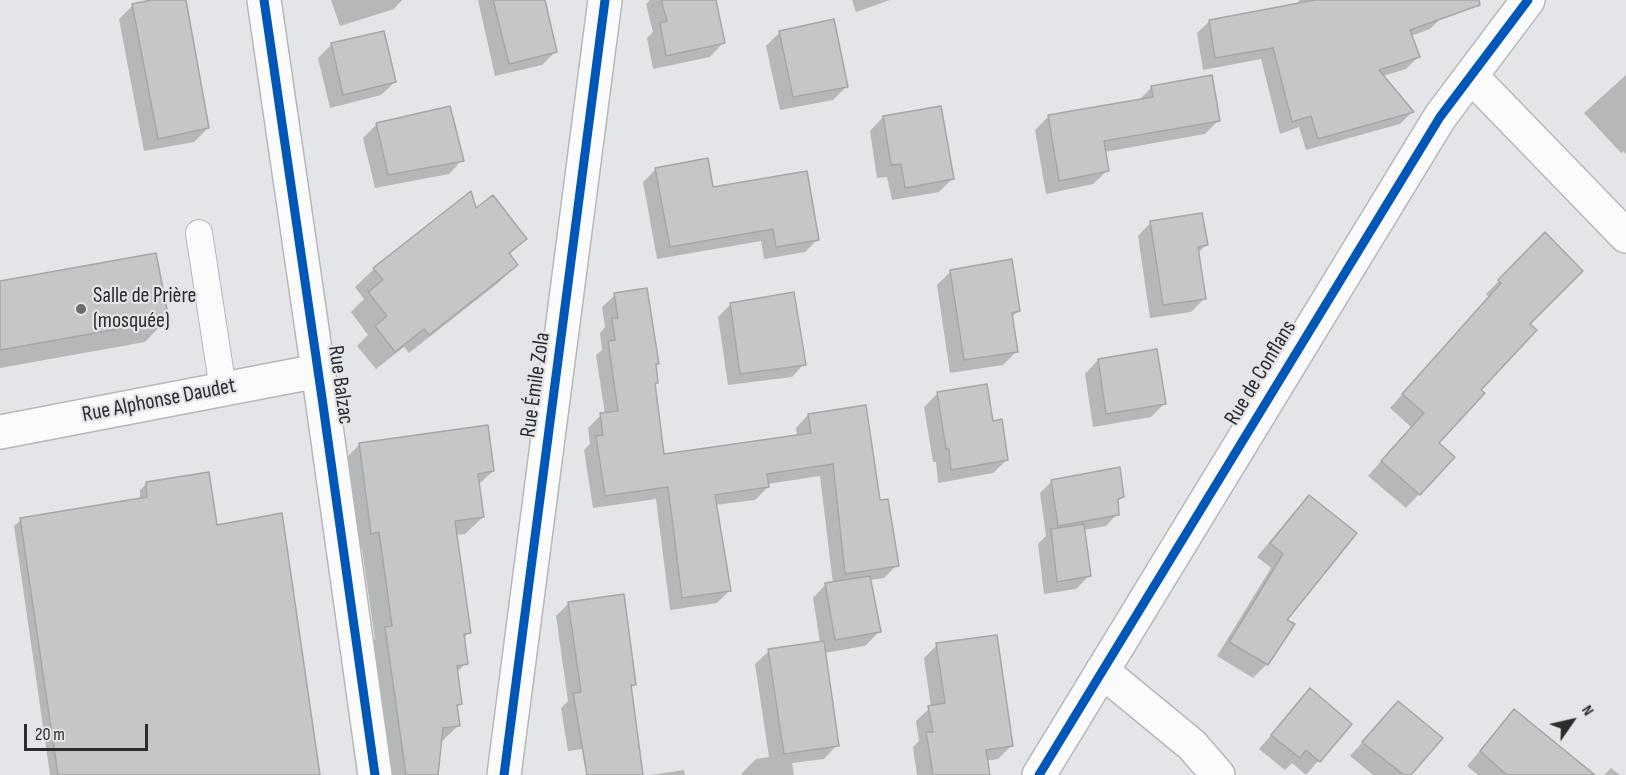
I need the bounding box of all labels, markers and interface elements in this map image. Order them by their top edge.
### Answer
place label: Salle de Prière (mosquée) [93,283,196,334]
marker: Salle de Prière (mosquée) [74,302,88,316]
street label: Rue de Conflans [1219,316,1303,430]
street label: Rue Émile Zola [516,331,556,439]
street label: Rue Balzac [321,344,359,426]
street label: Rue Alphonse Daudet [80,373,238,429]
north arrow [1542,691,1602,751]
text: N [1577,702,1598,720]
scale bar [27,712,152,750]
text: 20 m [35,724,65,745]

